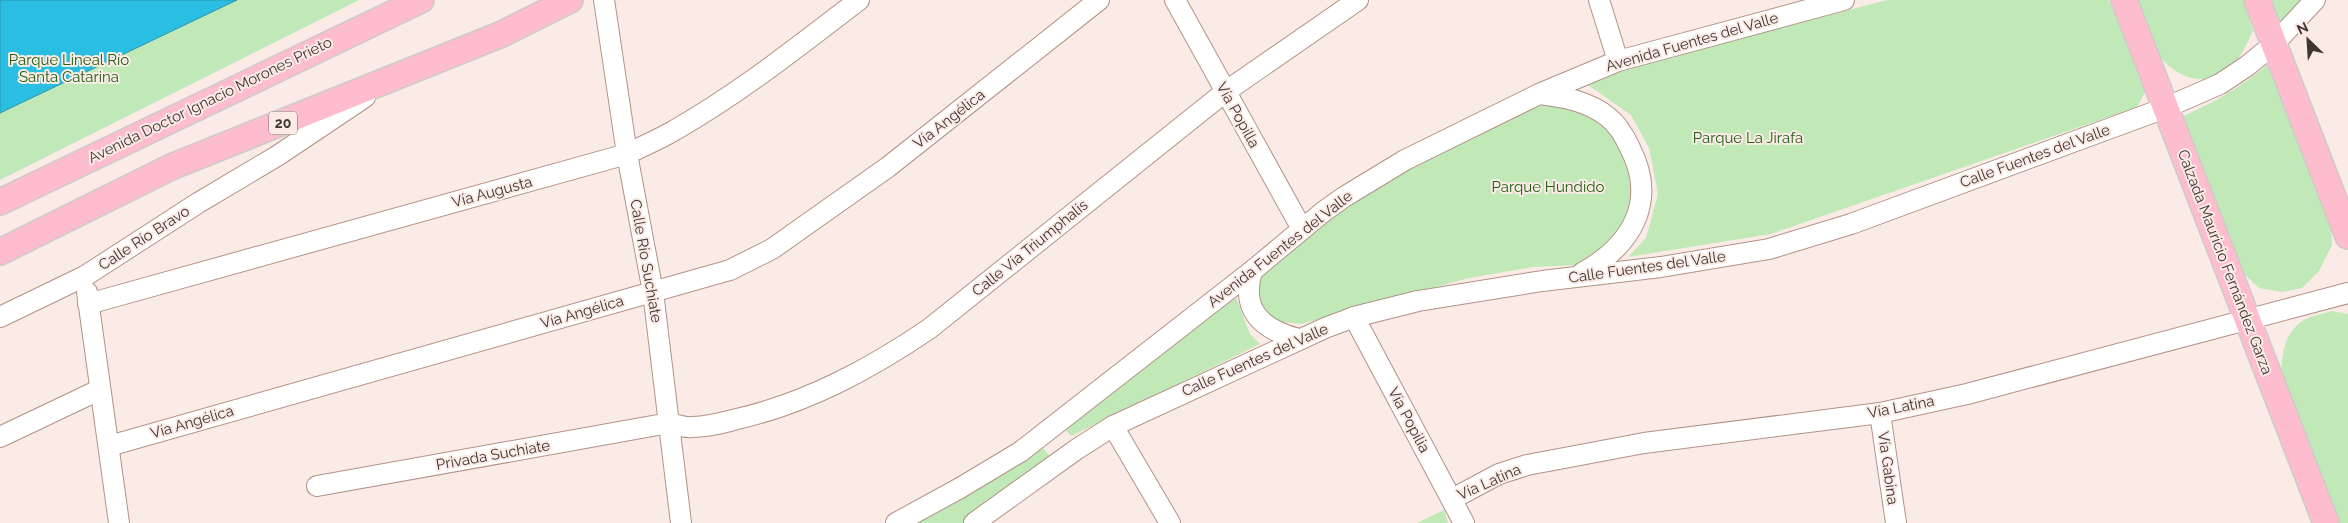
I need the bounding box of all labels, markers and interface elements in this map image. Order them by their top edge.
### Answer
street label: Avenida Fuentes del Valle [1604,9,1781,75]
north arrow [2283,15,2333,65]
text: N [2294,19,2311,38]
street label: Avenida Doctor Ignacio Morones Prieto [85,33,335,167]
park label: Parque Lineal Río Santa Catarina [9,51,129,86]
street label: Vía Popilla [1213,79,1263,151]
street label: Vía Angélica [910,86,988,152]
road number: 20 [269,112,297,134]
street label: Calle Fuentes del Valle [1958,120,2113,192]
park label: Parque La Jirafa [1693,129,1803,147]
street label: Calzada Mauricio Fernández Garza [2174,147,2276,377]
street label: Vía Augusta [450,173,534,211]
park label: Parque Hundido [1492,178,1604,196]
street label: Avenida Fuentes del Valle [1204,187,1356,311]
street label: Calle Vía Triumphalis [969,196,1091,300]
street label: Calle Río Suchiate [626,198,666,324]
street label: Calle Río Bravo [95,202,193,274]
street label: Calle Fuentes del Valle [1567,247,1727,287]
street label: Vía Angélica [538,292,626,332]
street label: Calle Fuentes del Valle [1179,319,1331,400]
street label: Vía Popilia [1384,384,1434,456]
street label: Vía Latina [1866,392,1936,422]
street label: Vía Angélica [148,402,236,442]
street label: Vía Gabina [1874,430,1902,506]
street label: Privada Suchiate [435,436,552,474]
street label: Vía Latina [1454,460,1524,504]

